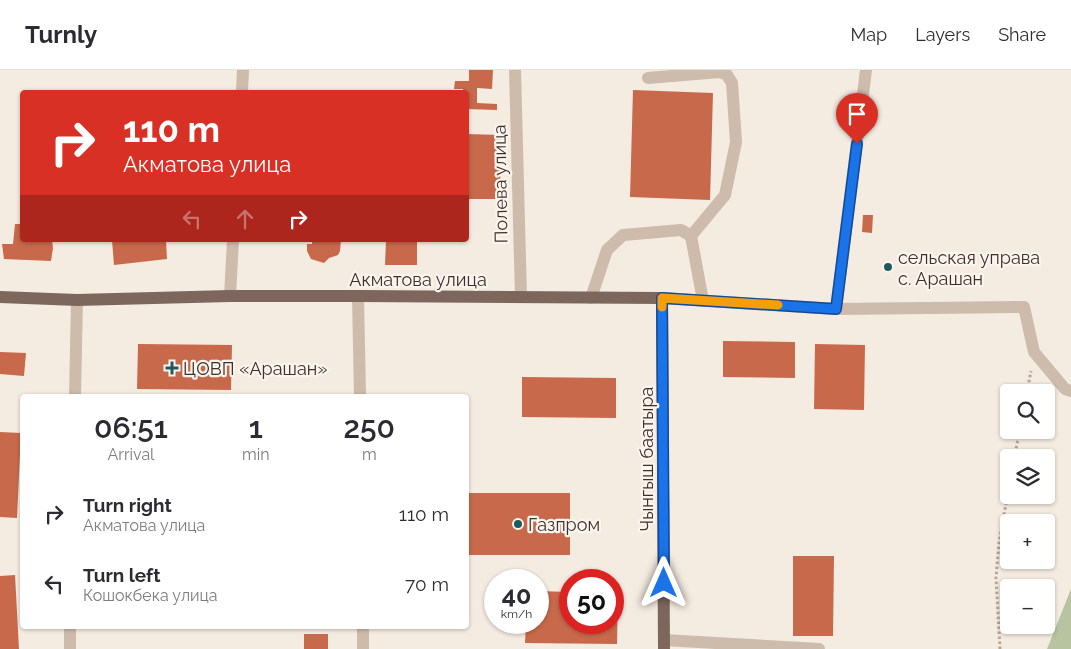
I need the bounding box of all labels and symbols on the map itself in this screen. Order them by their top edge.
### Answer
pin [836,93,878,144]
street label: Полева улица [488,124,512,244]
place label: сельская управа с. Арашан [898,247,1040,289]
marker: сельская управа с. Арашан [882,261,894,273]
street label: Акматова улица [349,269,487,290]
place label: ЦОВП «Арашан» [183,358,328,379]
marker: ЦОВП «Арашан» [165,361,179,375]
street label: Чынгыш баатыра [636,387,657,531]
place label: Газпром [528,514,600,535]
marker: Газпром [512,518,524,530]
position arrow [637,556,689,608]
speed limit sign: 50 [559,569,624,634]

